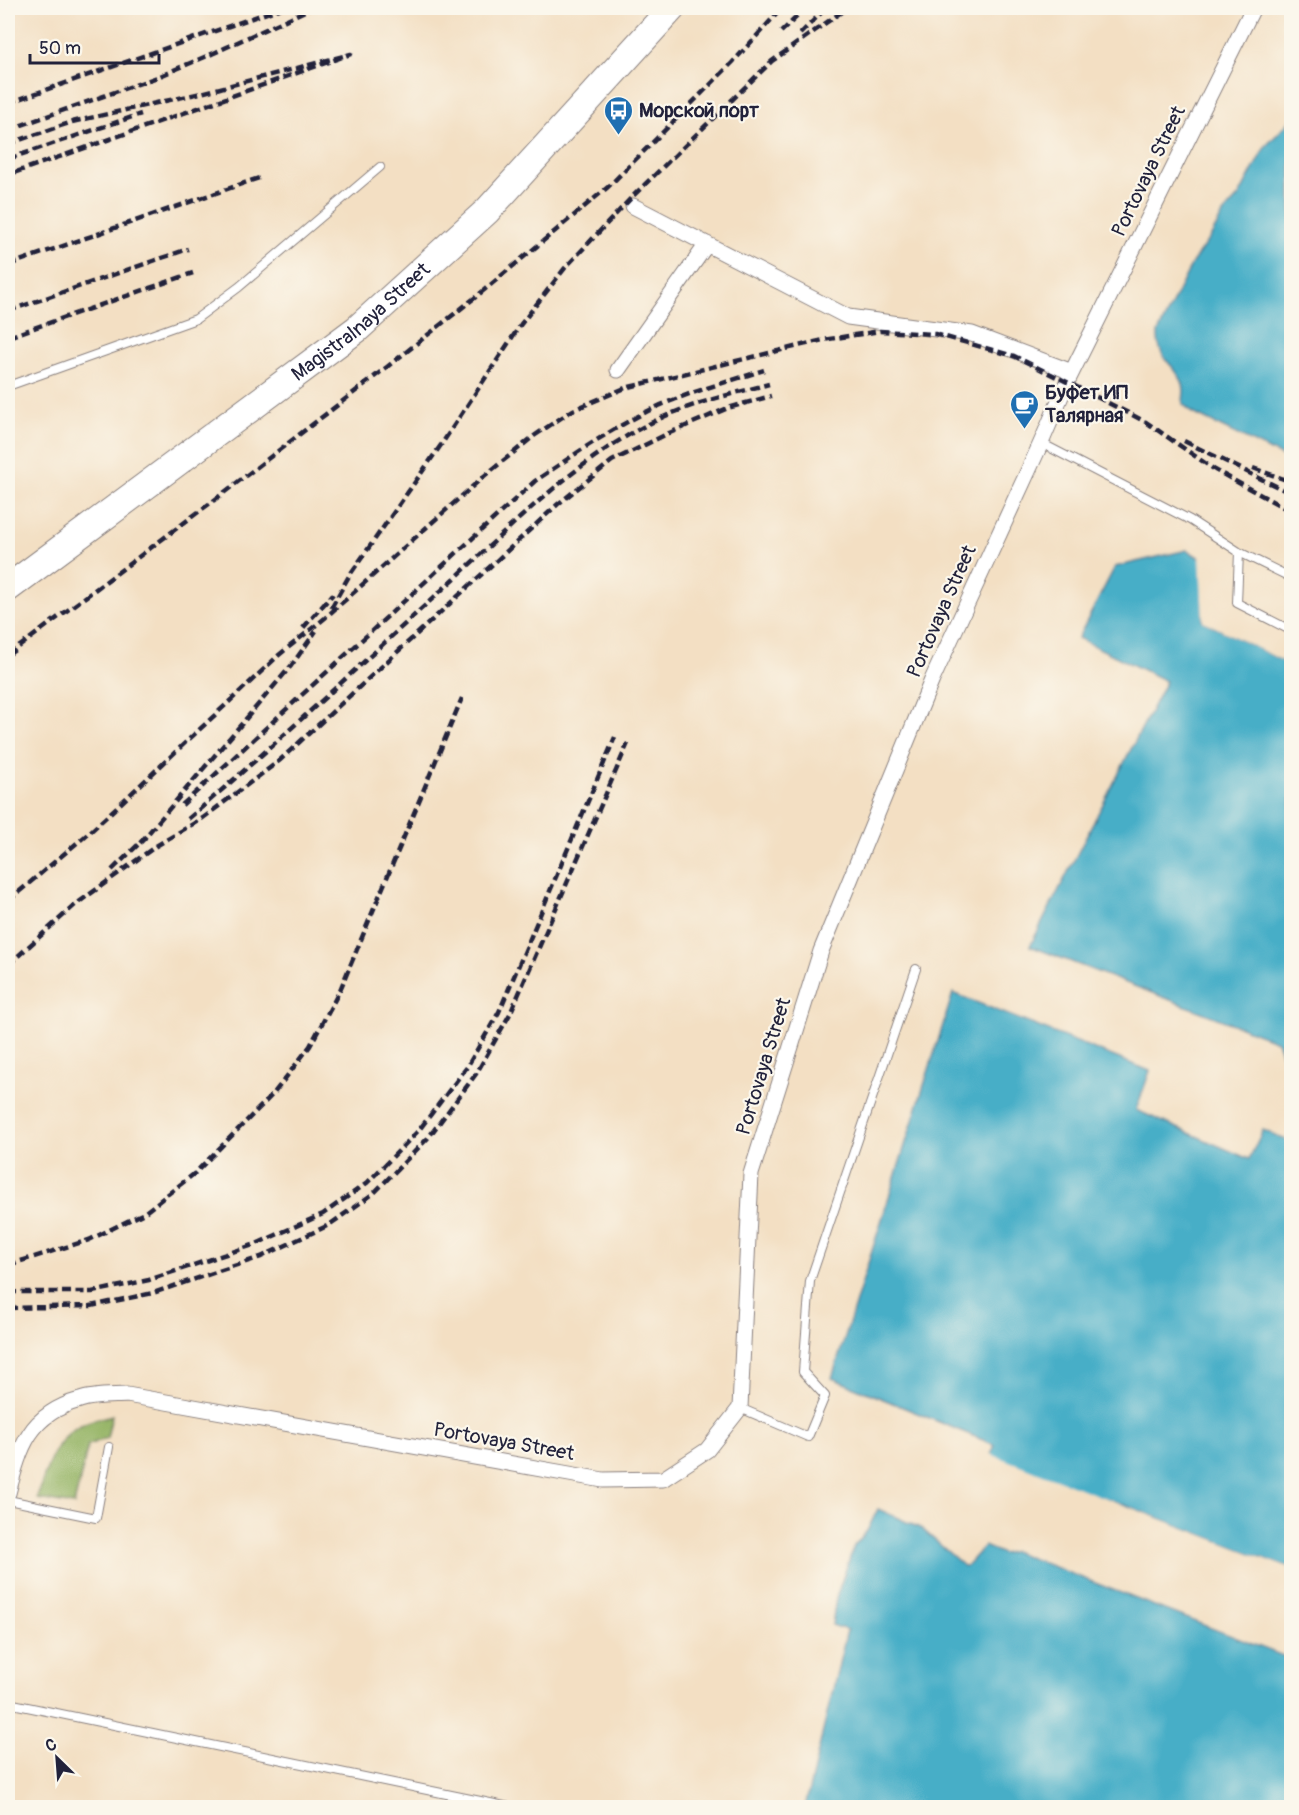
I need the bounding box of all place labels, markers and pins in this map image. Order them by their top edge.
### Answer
bus stop icon: Морской порт [602,94,634,136]
place label: Морской порт [639,98,760,123]
place label: Буфет ИП Талярная [1044,380,1128,428]
cafe icon: Буфет ИП Талярная [1008,388,1040,430]

